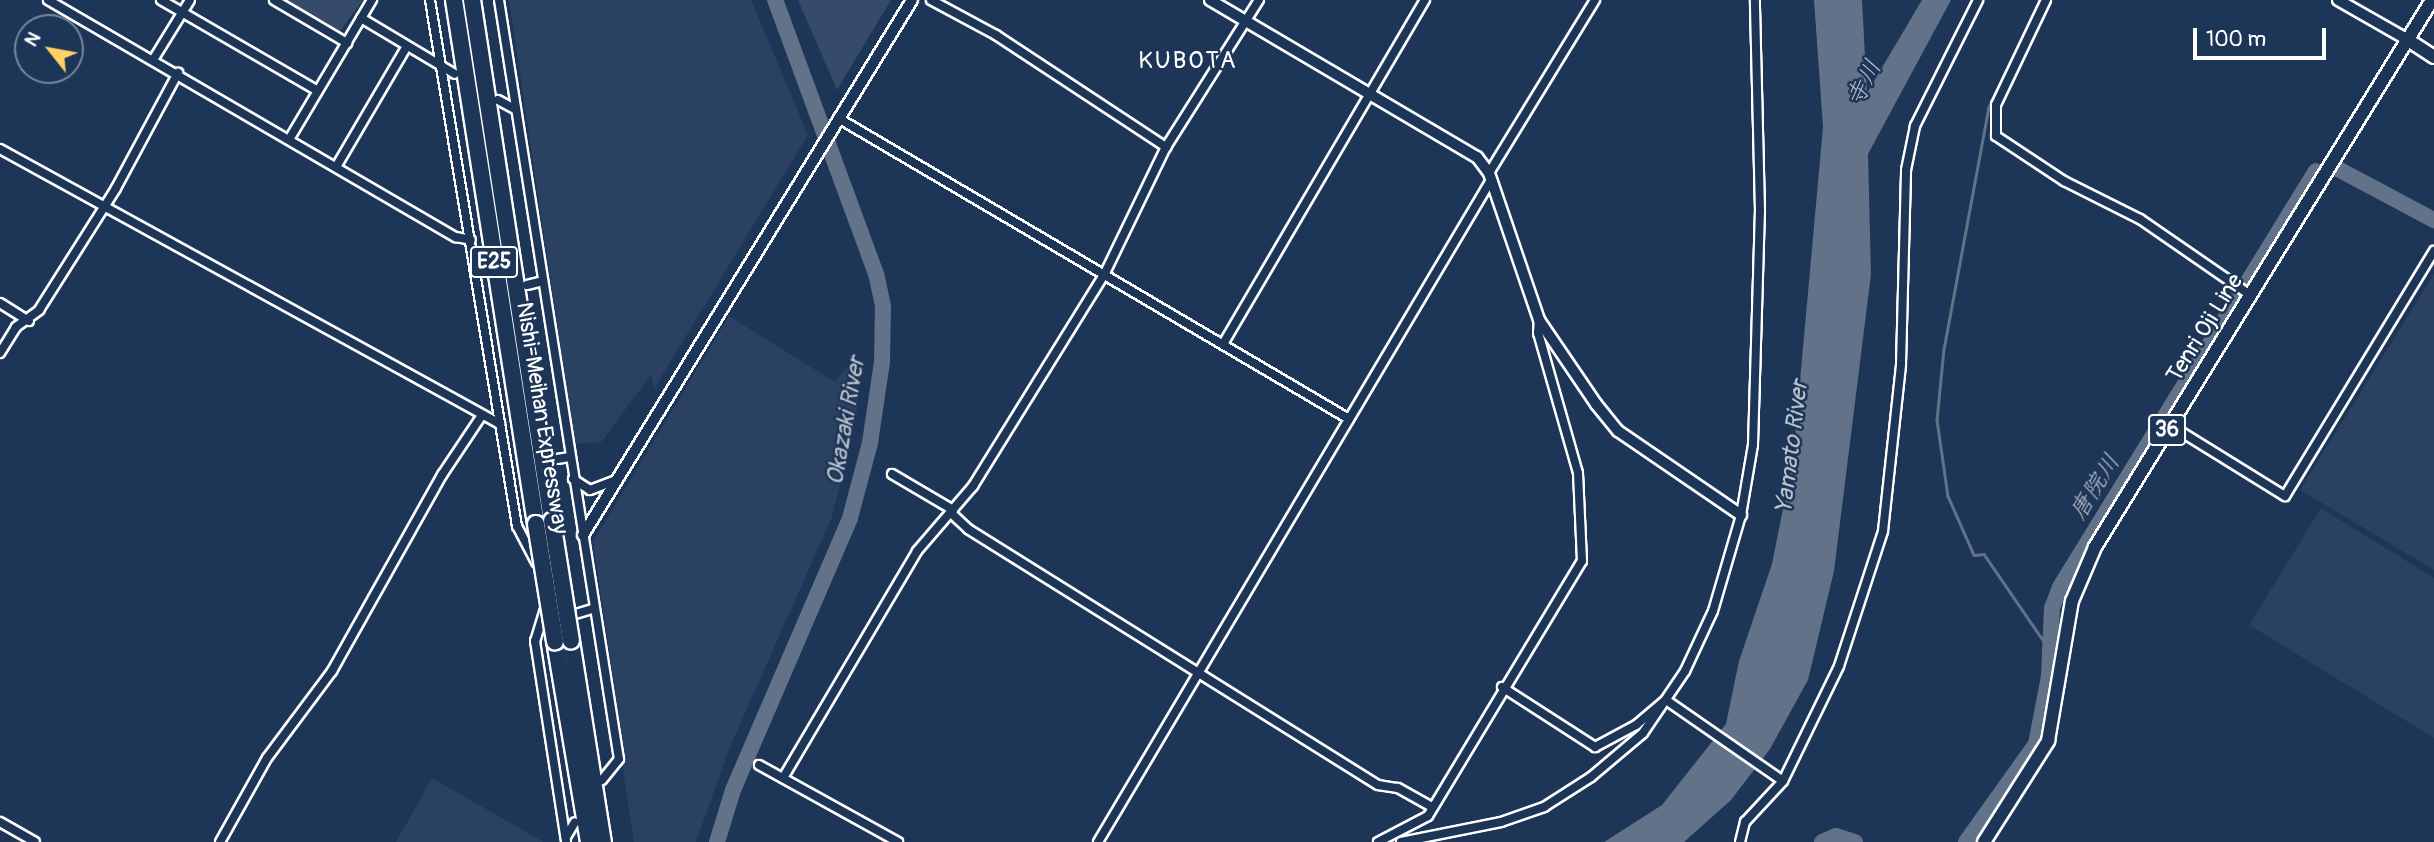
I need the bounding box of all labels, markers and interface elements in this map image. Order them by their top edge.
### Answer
north arrow [14,14,84,84]
scale bar [2196,14,2329,58]
text: 100 m [2206,26,2266,53]
text: N [19,28,46,51]
district label: KUBOTA [1139,47,1237,75]
water label: 寺川 [1840,55,1888,111]
road number: E25 [470,244,518,280]
street label: Tenri Oji Line [2161,269,2249,387]
street label: Nishi-Meihan Expressway [510,300,574,536]
water label: Okazaki River [821,355,871,487]
water label: Yamato River [1770,379,1814,515]
road number: 36 [2148,412,2186,448]
water label: 唐院川 [2064,449,2126,525]

